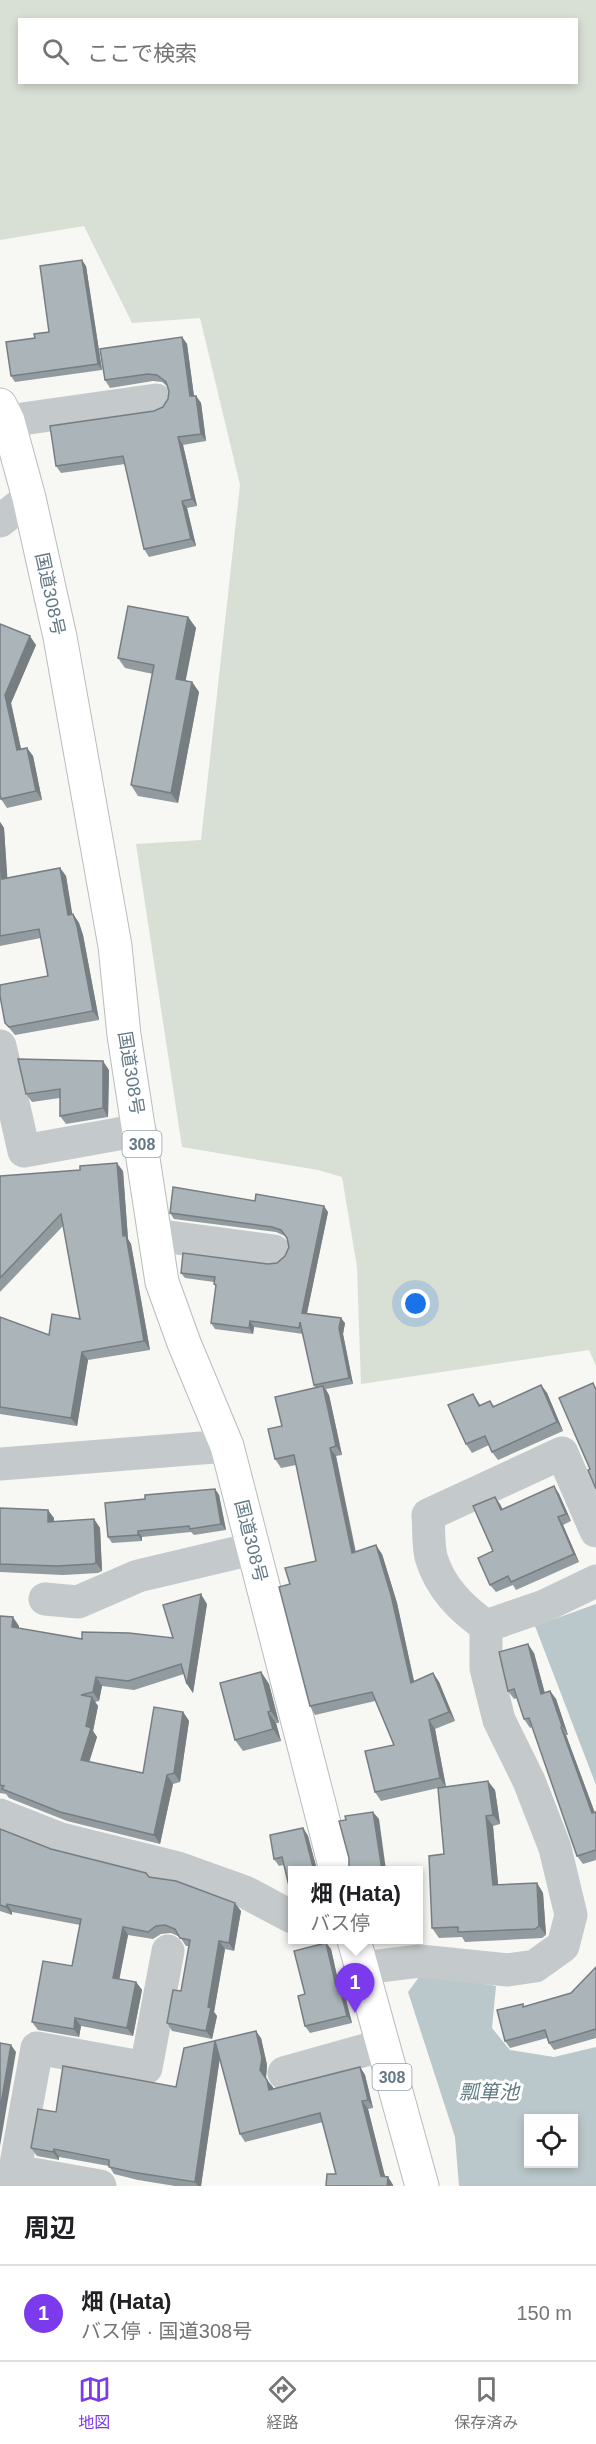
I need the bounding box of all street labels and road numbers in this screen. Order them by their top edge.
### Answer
street label: 国道308号 [31,551,69,637]
street label: 国道308号 [115,1030,147,1116]
road number: 308 [122,1131,162,1157]
street label: 国道308号 [231,1498,271,1584]
road number: 308 [372,2064,412,2090]

